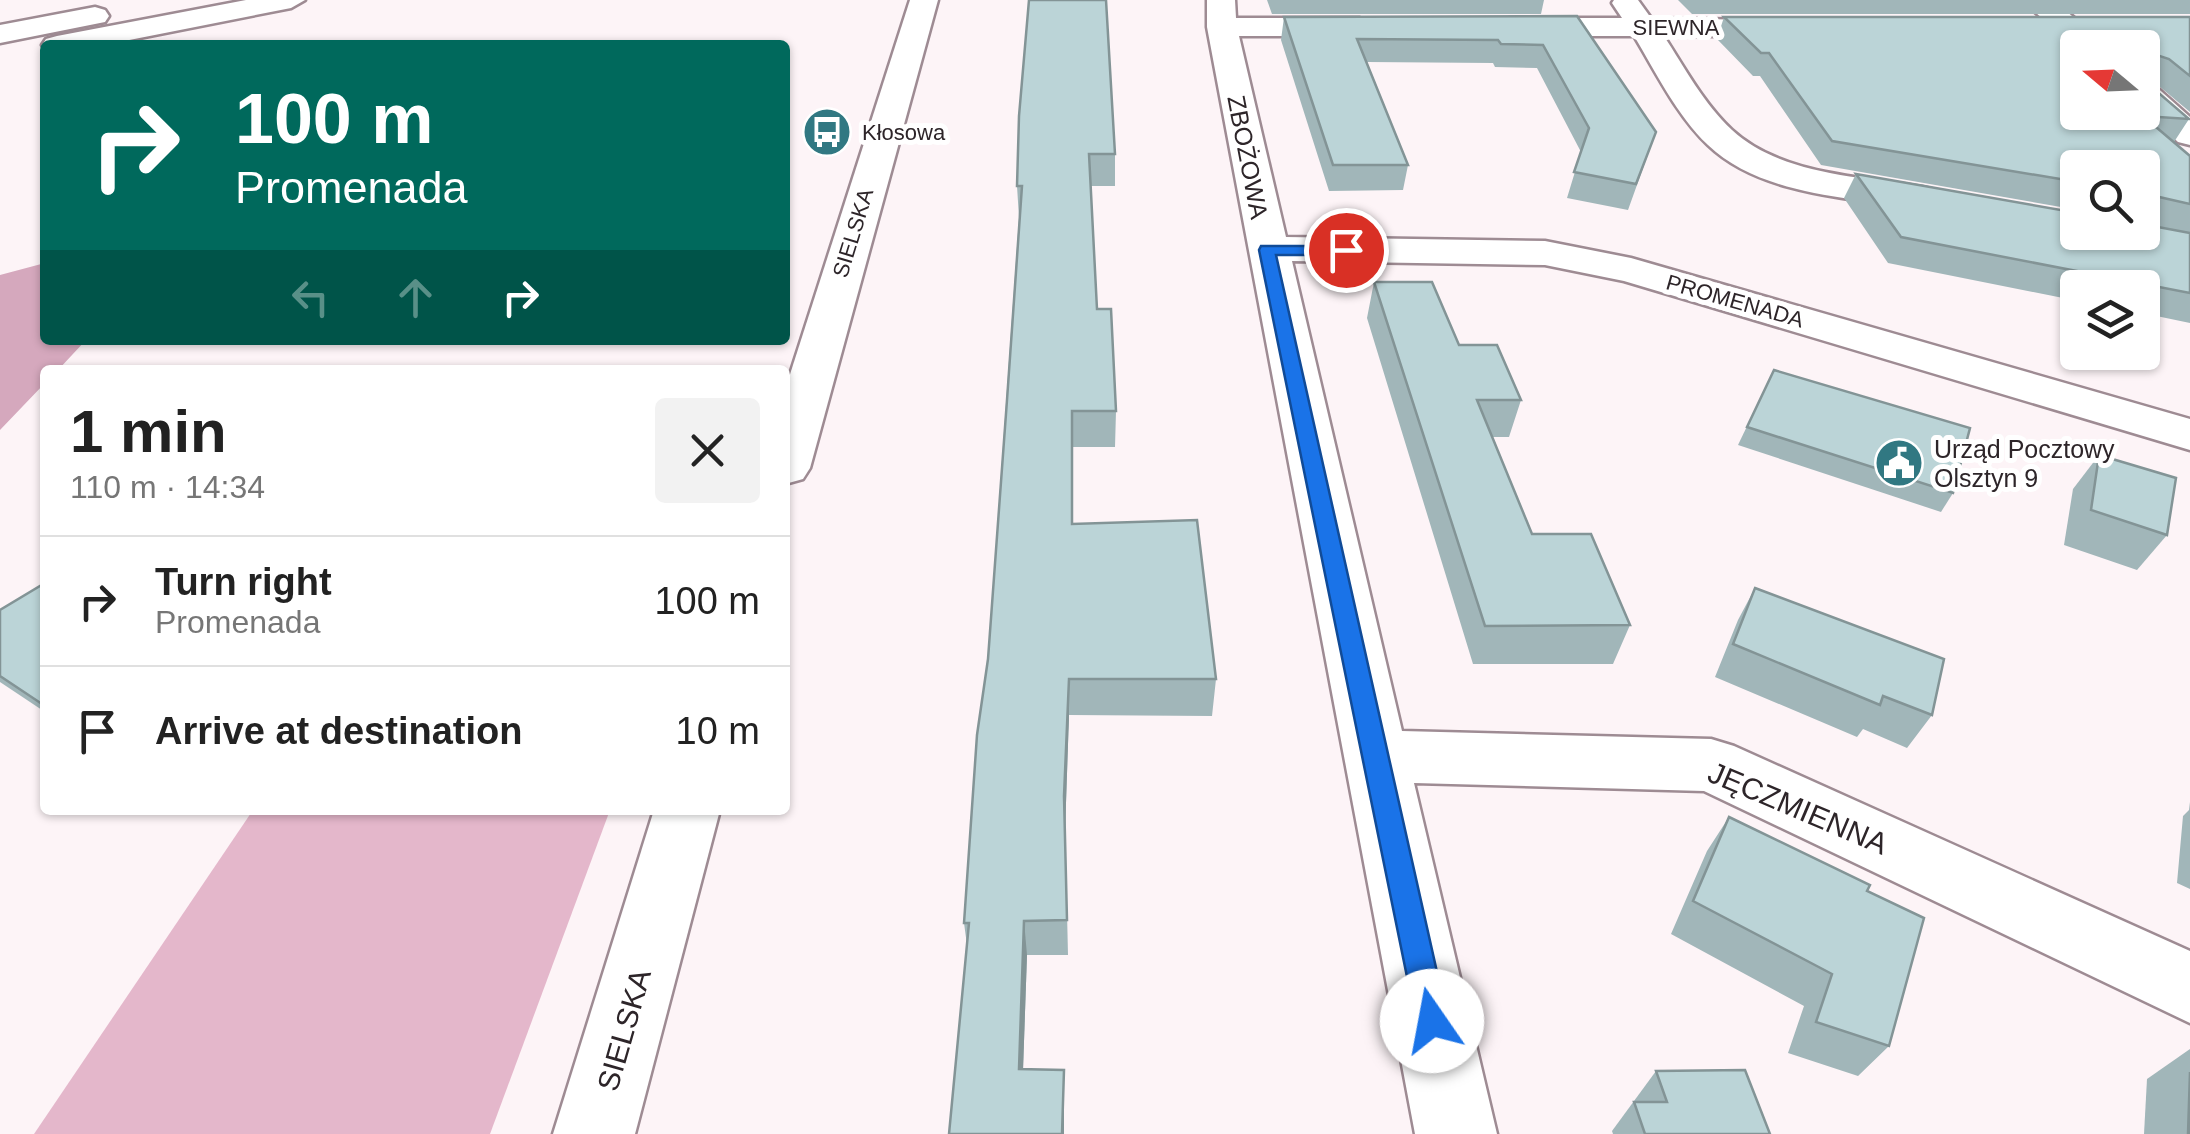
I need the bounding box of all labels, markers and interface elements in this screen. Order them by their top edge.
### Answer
street label: SIEWNA [1633,15,1720,40]
north arrow [2060,30,2160,130]
map controls [2060,30,2160,370]
icon: right [70,80,200,210]
text: 100 m [235,80,433,158]
street label: ZBOŻOWA [1222,93,1274,222]
bus stop icon: Kłosowa [801,106,853,158]
place label: Kłosowa [862,120,946,145]
button: search [2060,150,2160,250]
text: Promenada [235,162,468,213]
street label: SIELSKA [828,185,878,281]
pin [1304,208,1389,293]
icon: arrive [1319,223,1374,278]
street label: PROMENADA [1663,269,1807,333]
icon: left [283,270,338,325]
icon: ahead [388,270,443,325]
icon: right [493,270,548,325]
button: layers [2060,270,2160,370]
text: 1 min [70,398,227,465]
button: close [655,398,760,503]
place label: Urząd Pocztowy Olsztyn 9 [1934,435,2115,492]
public building icon: Urząd Pocztowy Olsztyn 9 [1873,437,1925,489]
text: 110 m · 14:34 [70,469,265,505]
text: Turn right [155,561,332,603]
icon: right [70,574,125,629]
text: 100 m [654,580,760,622]
text: Promenada [155,604,320,640]
icon: arrive [70,704,125,759]
text: Arrive at destination [155,710,522,752]
text: 10 m [676,710,760,752]
street label: JĘCZMIENNA [1703,755,1893,861]
street label: SIELSKA [591,965,657,1095]
position arrow [1380,969,1484,1073]

